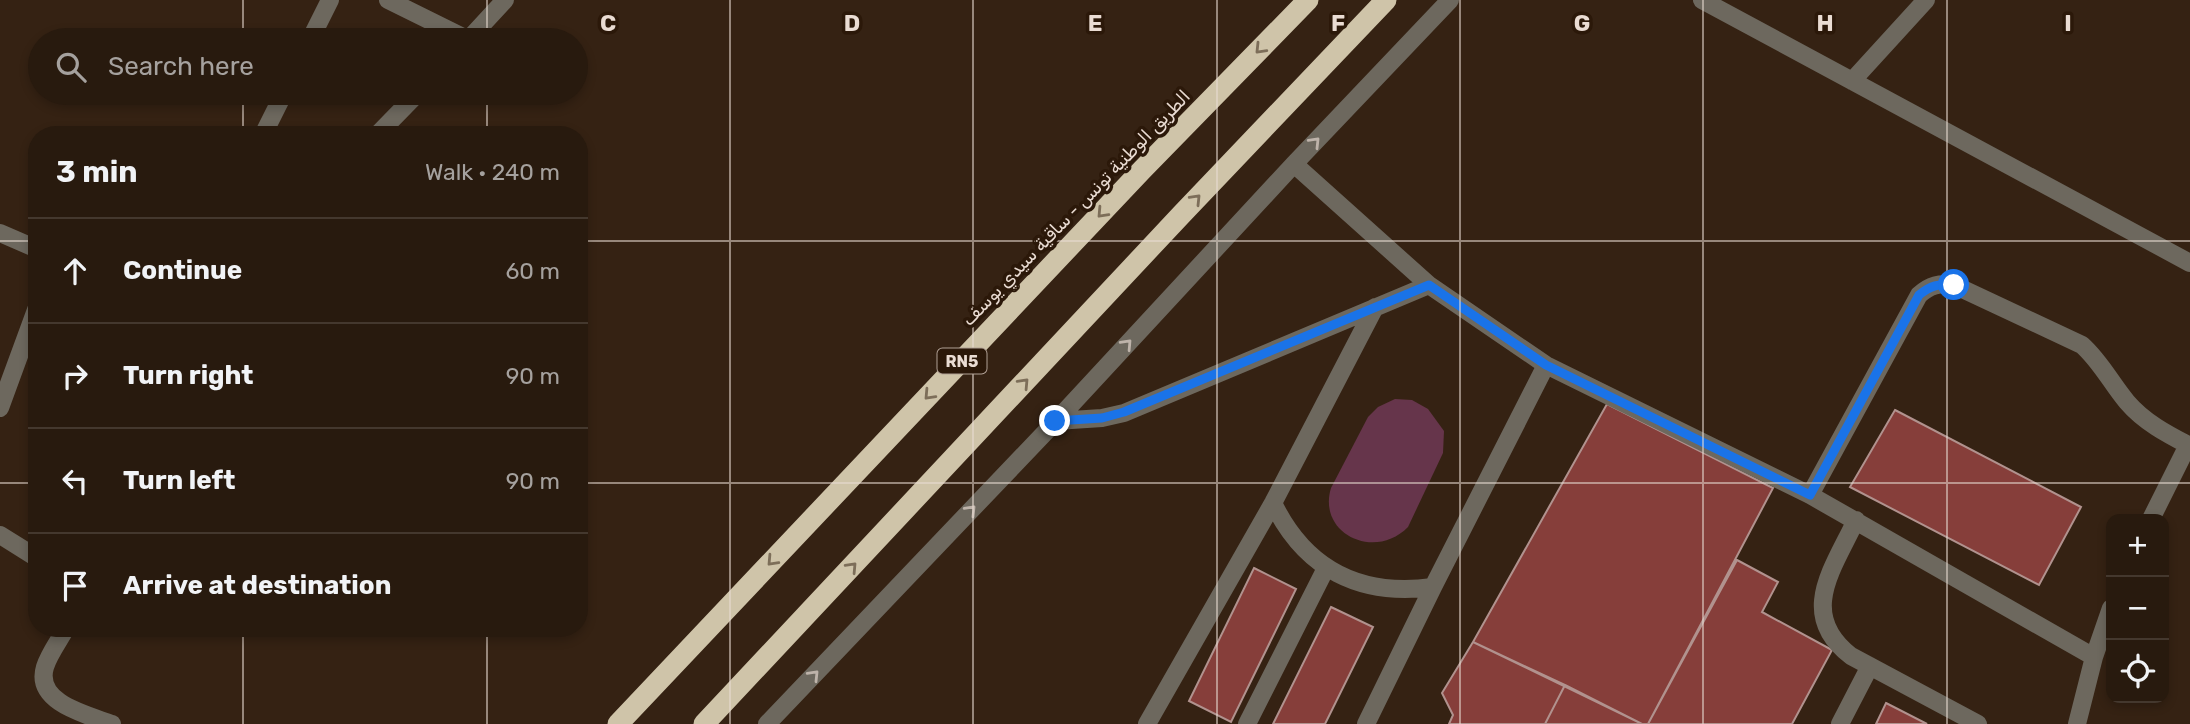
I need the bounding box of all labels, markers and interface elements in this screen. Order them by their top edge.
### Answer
text: C [600,9,616,37]
text: D [844,9,860,37]
text: E [1088,9,1102,37]
text: F [1331,9,1345,37]
text: G [1574,9,1590,37]
text: H [1816,9,1834,37]
text: I [2064,9,2072,37]
search box [28,28,588,105]
one-way arrow [1256,41,1269,54]
icon: search [52,48,90,86]
text: Search here [108,51,254,82]
street label: الطريق الوطنية تونس - ساقية سيدي يوسف [957,86,1196,331]
one-way arrow [1307,137,1320,150]
text: 3 min [56,154,138,190]
text: Walk · 240 m [425,158,560,186]
one-way arrow [1188,194,1201,207]
one-way arrow [1098,204,1111,217]
icon: ahead [56,252,94,290]
text: Continue [123,255,242,286]
text: 60 m [505,257,560,285]
route start [1938,269,1969,300]
one-way arrow [1119,339,1131,352]
road number: RN5 [937,348,986,374]
icon: right [56,357,94,395]
text: Turn right [123,360,253,391]
text: 90 m [506,362,560,390]
one-way arrow [1016,378,1028,391]
one-way arrow [924,387,937,400]
route end [1039,405,1070,436]
icon: left [56,462,94,500]
text: Turn left [123,465,235,496]
text: 90 m [506,467,560,495]
one-way arrow [963,505,975,518]
map controls [2106,514,2169,703]
button: + [2106,514,2169,577]
one-way arrow [768,553,781,566]
one-way arrow [843,562,856,575]
icon: arrive [56,567,94,605]
text: Arrive at destination [123,570,391,601]
button: − [2106,577,2169,640]
button: locate [2106,640,2169,703]
one-way arrow [806,670,819,683]

